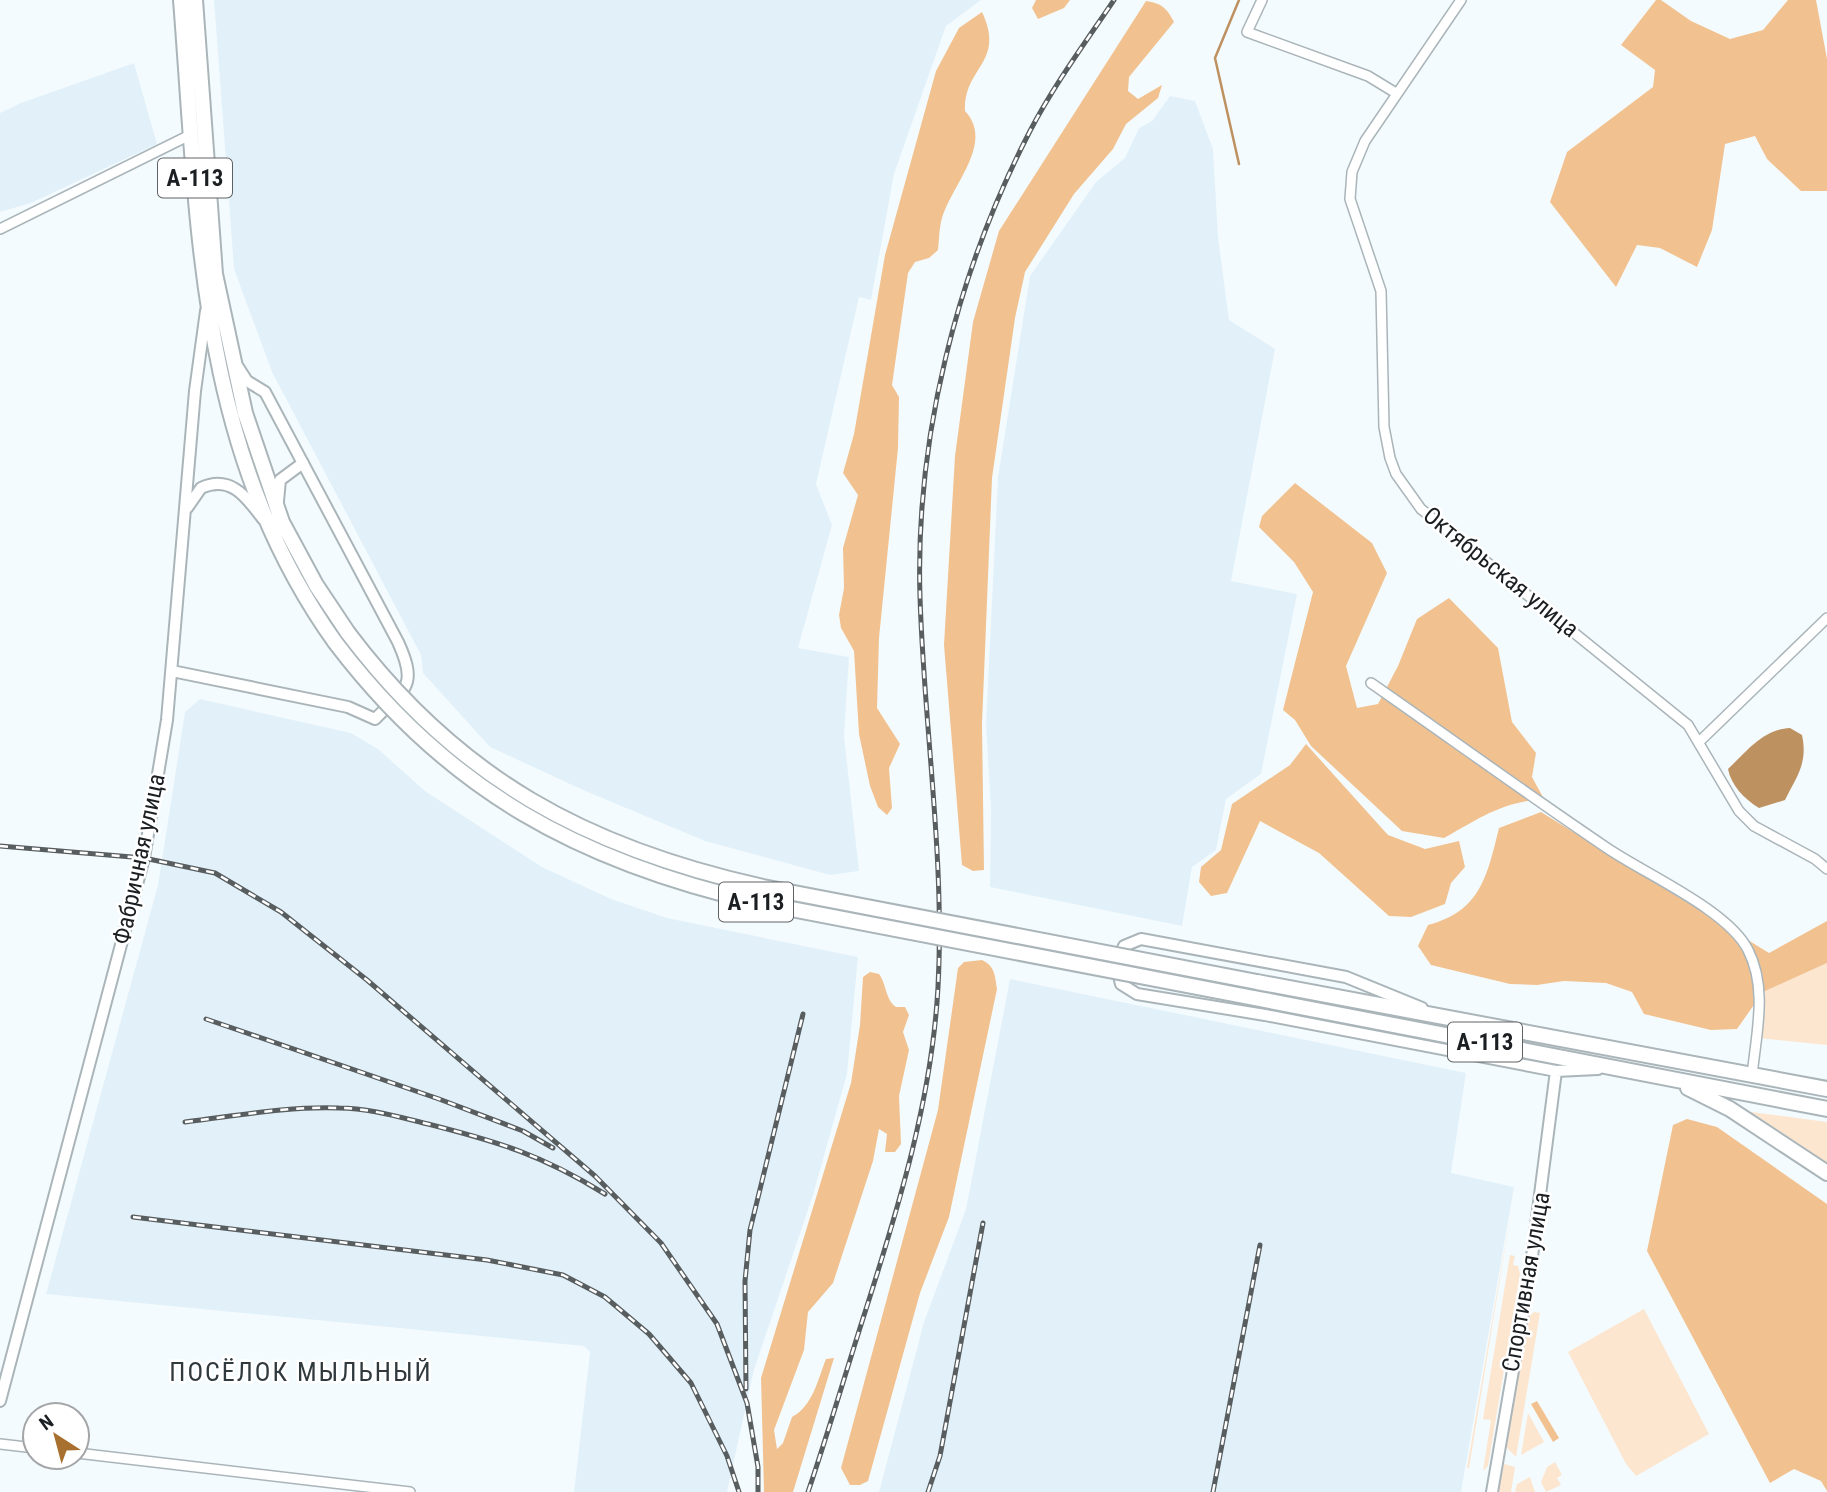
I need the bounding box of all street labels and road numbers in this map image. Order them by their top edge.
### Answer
road number: А-113 [158,158,232,197]
street label: Октябрьская улица [1418,501,1584,643]
street label: Фабричная улица [107,771,171,947]
road number: А-113 [719,882,793,922]
road number: А-113 [1448,1023,1522,1062]
street label: Спортивная улица [1496,1190,1556,1374]

